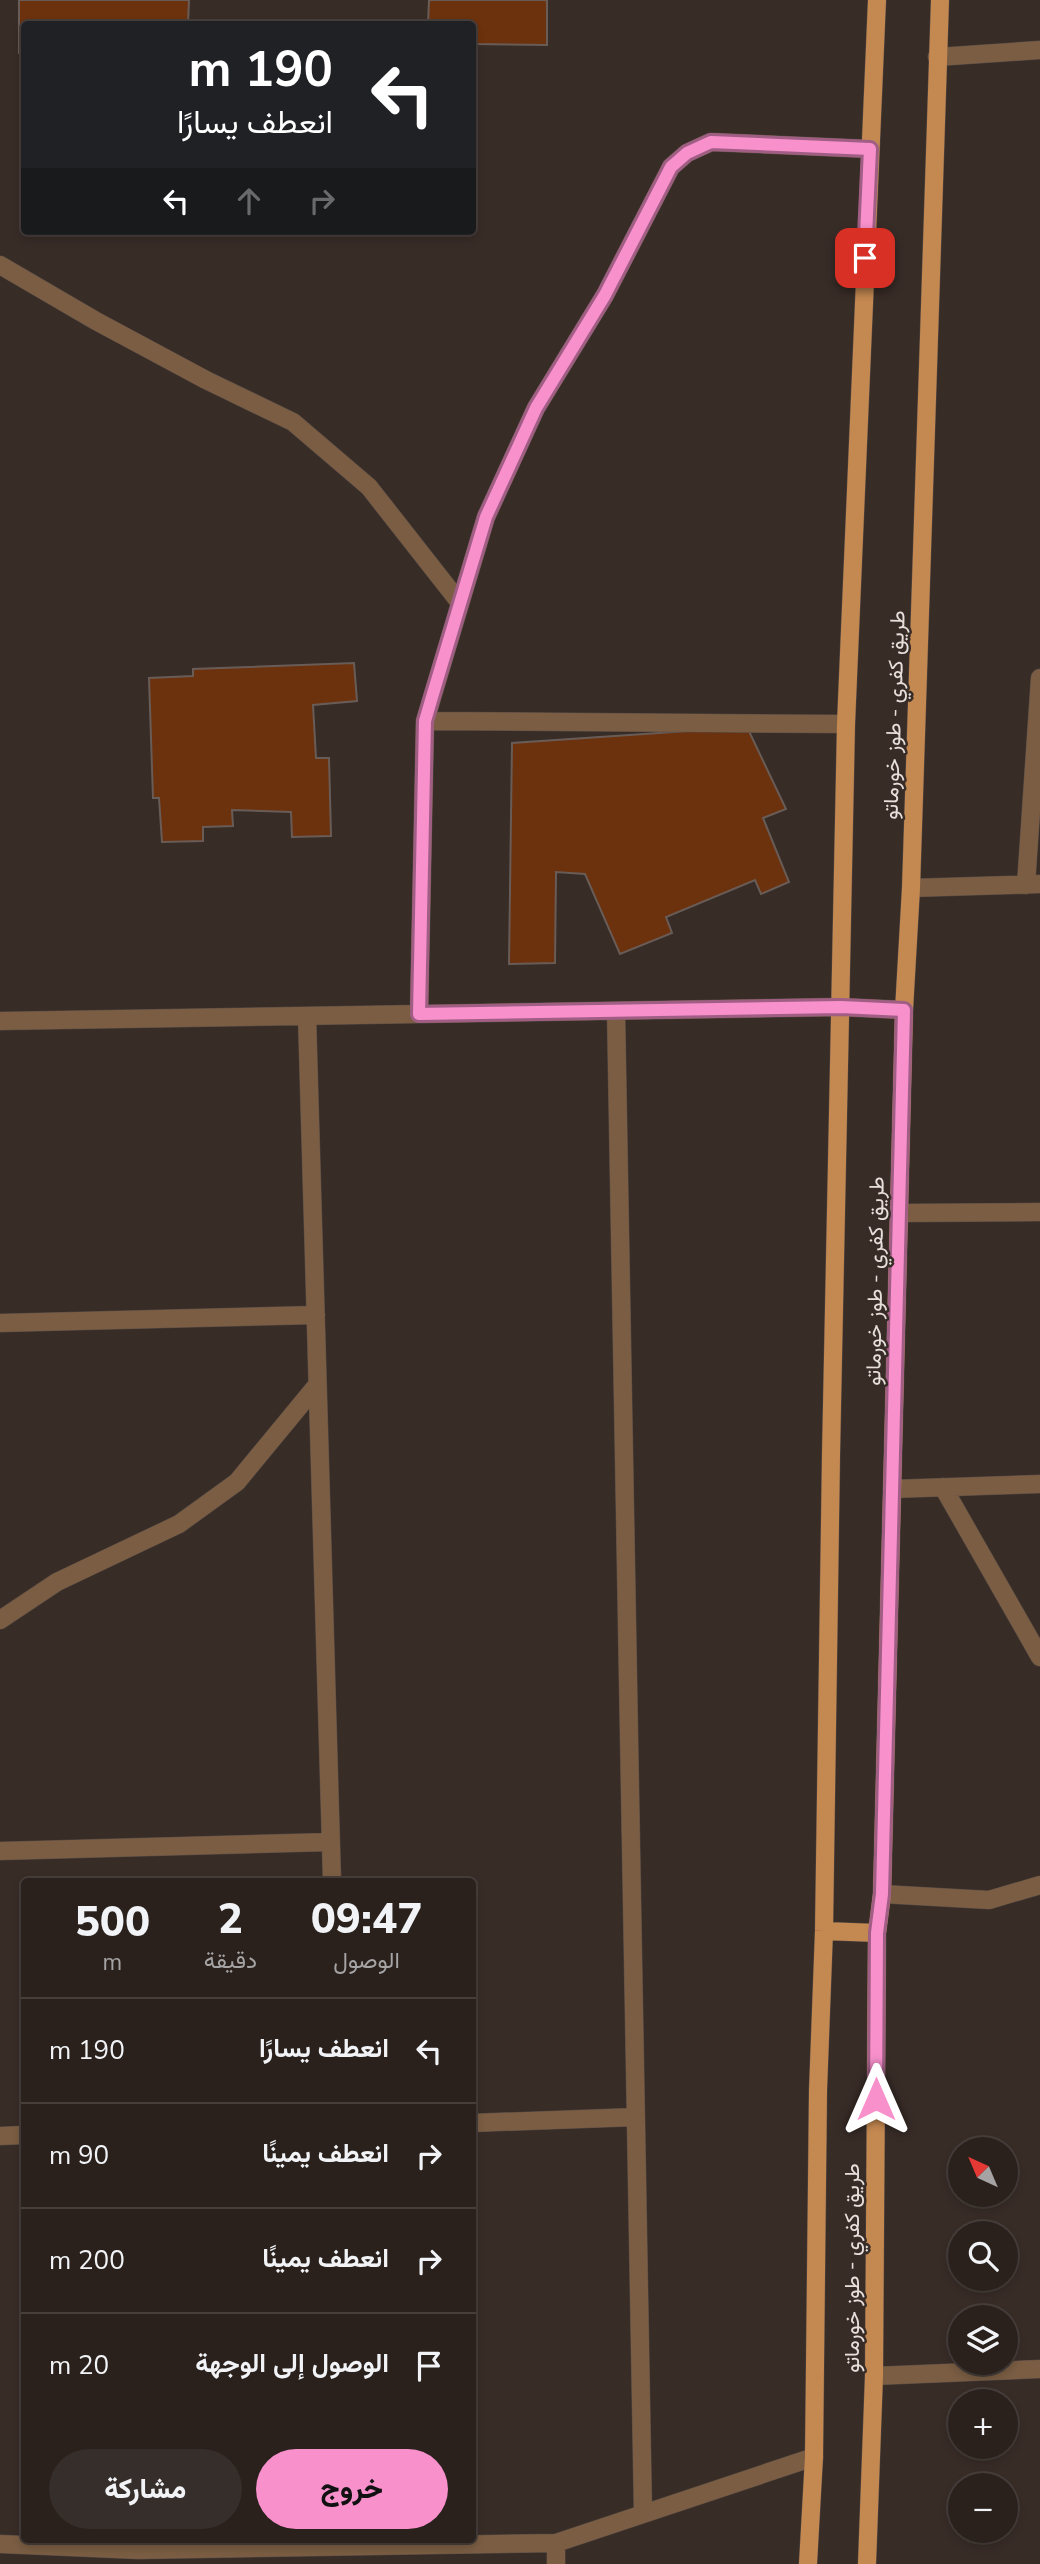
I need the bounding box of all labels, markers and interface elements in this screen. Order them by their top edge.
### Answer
text: 190 m [189,36,333,103]
icon: left [357,49,448,140]
text: انعطف يسارًا [177,101,333,144]
icon: left [157,182,195,220]
icon: ahead [230,182,268,220]
icon: right [303,182,341,220]
pin [835,228,895,288]
icon: arrive [846,239,884,277]
street label: طريق كفري - طوز خورماتو [876,610,915,820]
street label: طريق كفري - طوز خورماتو [859,1176,894,1386]
text: 2 [218,1891,243,1948]
text: 09:47 [311,1891,422,1948]
text: 500 [75,1894,150,1951]
text: دقيقة [204,1945,257,1976]
text: الوصول [333,1945,400,1976]
text: m [103,1947,122,1978]
text: انعطف يسارًا [259,2031,389,2066]
icon: left [410,2032,448,2070]
text: 190 m [49,2033,125,2068]
position arrow [839,2062,913,2136]
text: انعطف يمينًا [262,2136,389,2171]
icon: right [410,2137,448,2175]
north arrow [948,2137,1018,2207]
map controls [948,2137,1018,2543]
text: 90 m [49,2138,109,2173]
street label: طريق كفري - طوز خورماتو [838,2163,869,2373]
button: search [948,2221,1018,2291]
text: انعطف يمينًا [262,2241,389,2276]
icon: right [410,2242,448,2280]
text: 200 m [49,2243,125,2278]
button: layers [948,2305,1018,2375]
text: الوصول إلى الوجهة [195,2346,389,2381]
icon: arrive [410,2347,448,2385]
text: 20 m [49,2348,109,2383]
button: + [948,2389,1018,2459]
button: مشاركة [49,2449,242,2529]
button: خروج [256,2449,448,2529]
button: − [948,2473,1018,2543]

